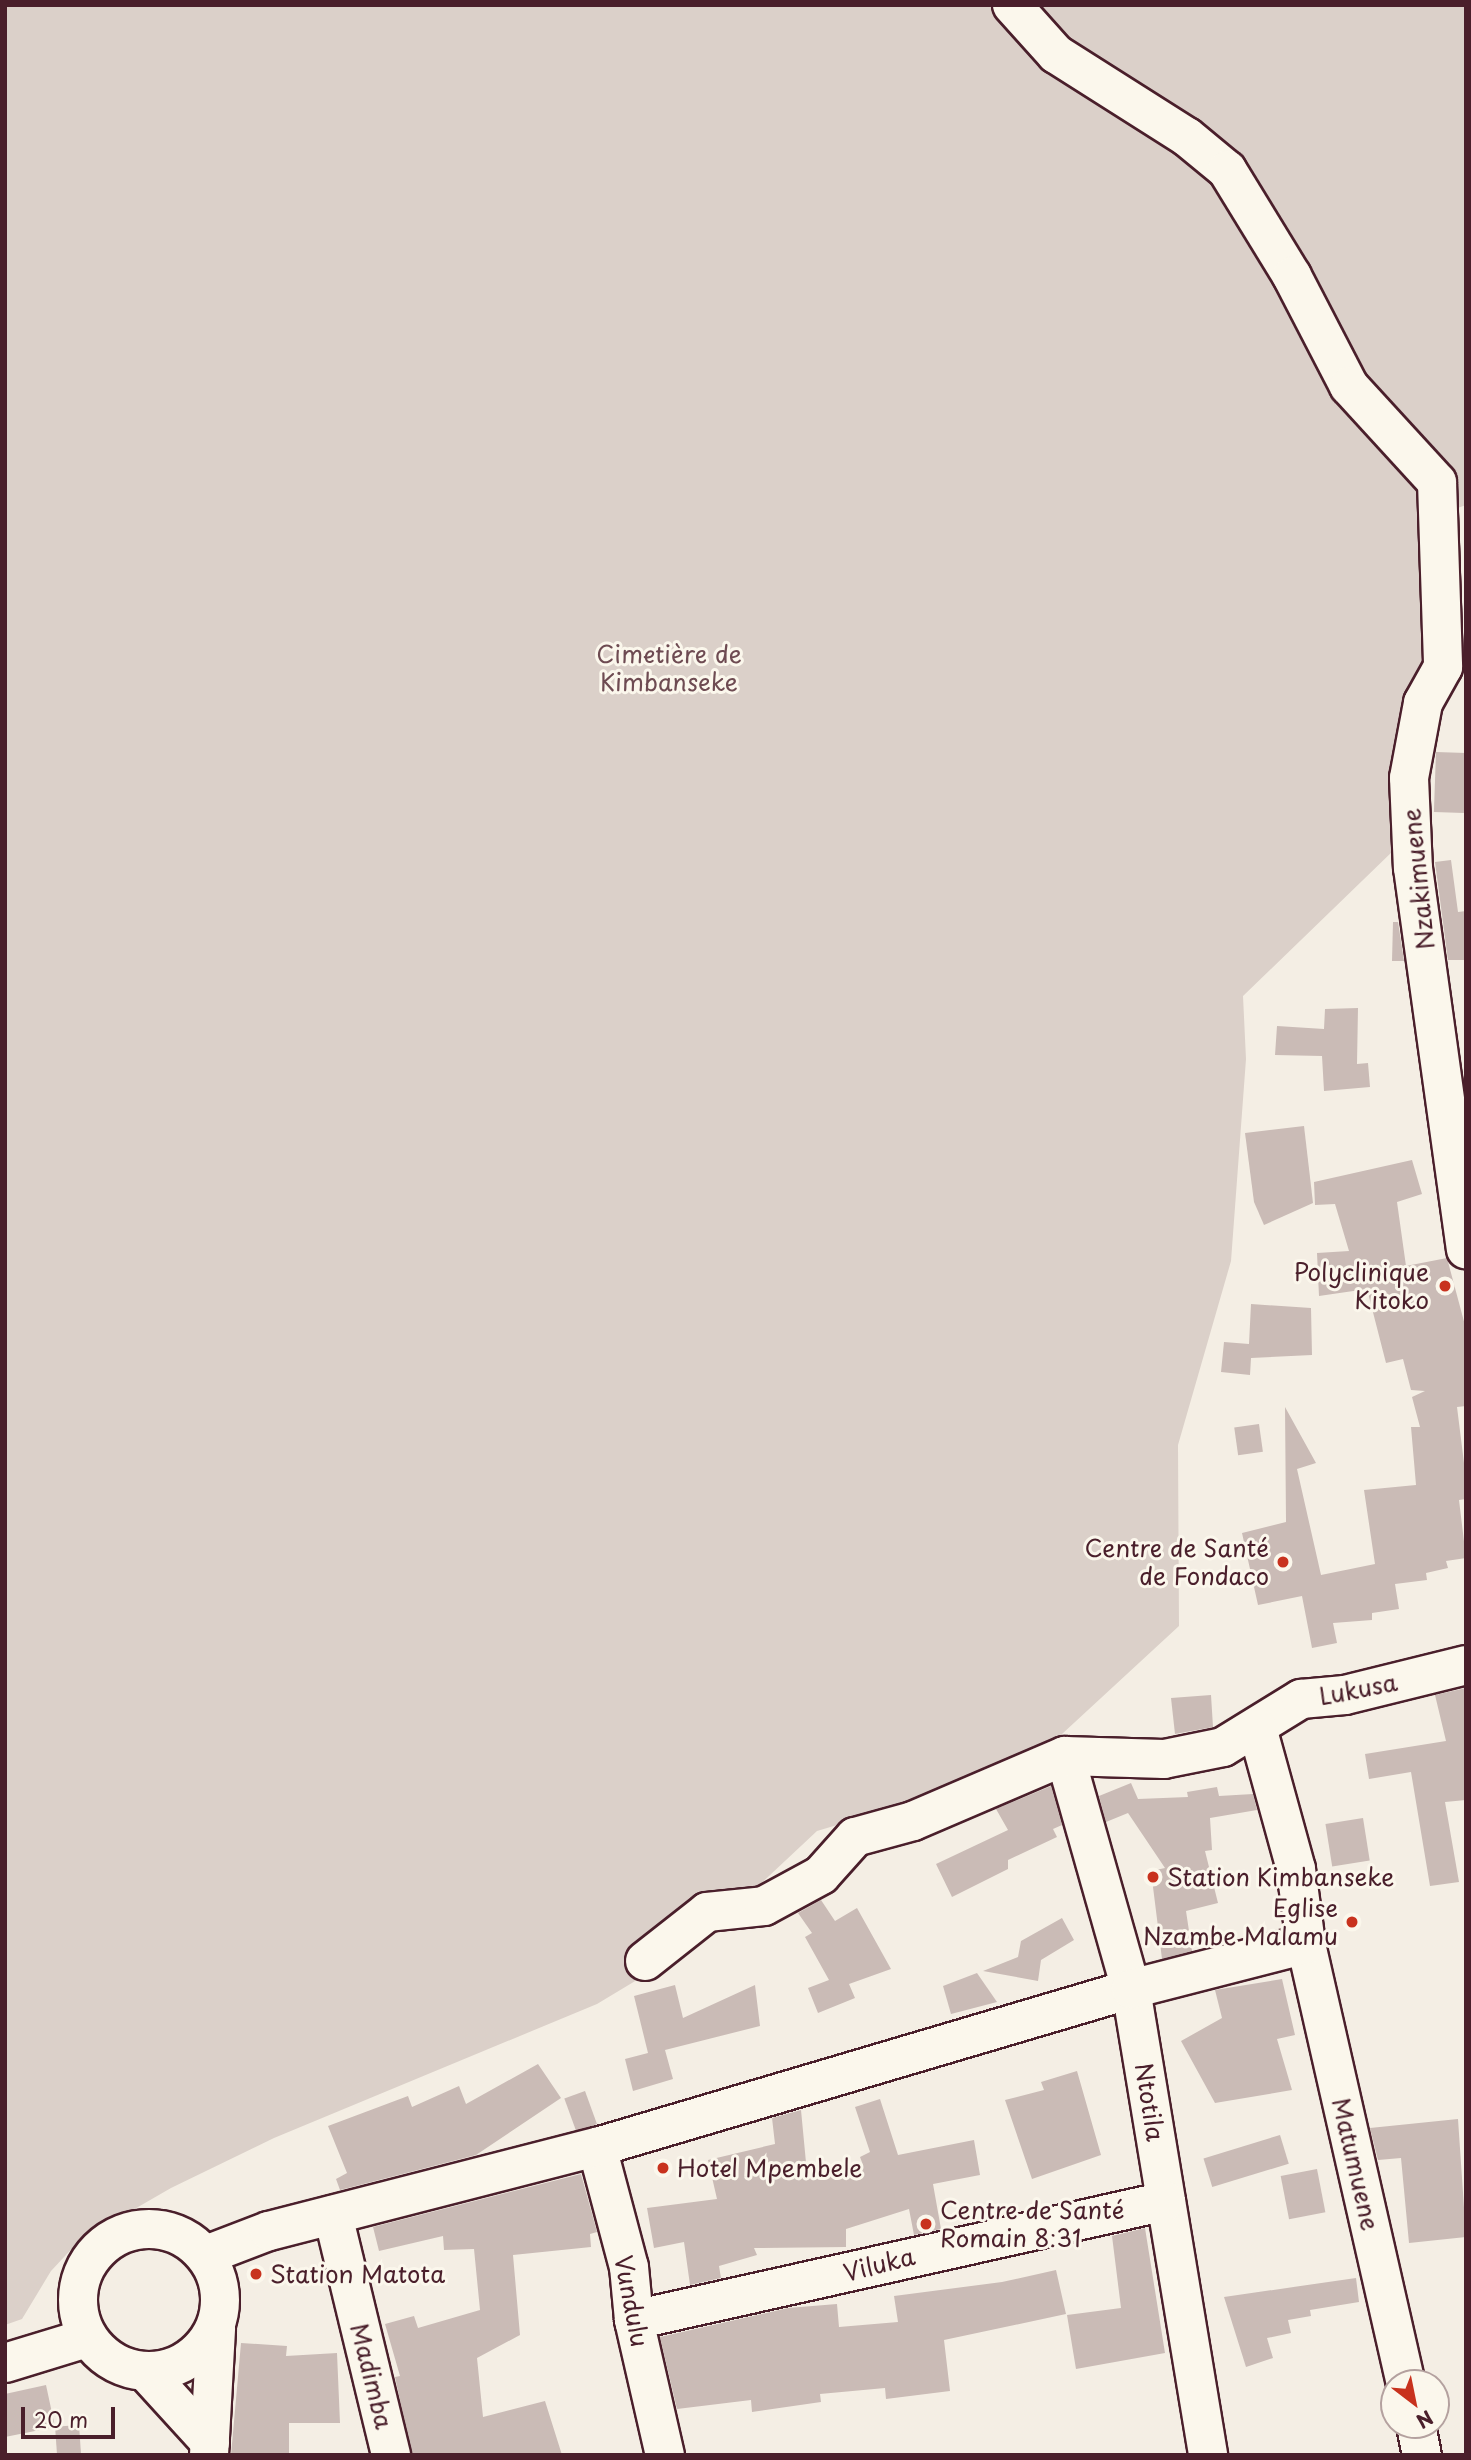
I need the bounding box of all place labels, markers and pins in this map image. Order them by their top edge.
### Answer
place label: Polyclinique Kitoko [1293,1258,1429,1314]
marker: Polyclinique Kitoko [1435,1276,1455,1296]
place label: Centre de Santé de Fondaco [1082,1534,1269,1590]
marker: Centre de Santé de Fondaco [1275,1554,1291,1570]
place label: Station Kimbanseke [1167,1863,1396,1891]
marker: Station Kimbanseke [1145,1869,1161,1885]
place label: Eglise Nzambe Malamu [1141,1894,1338,1950]
marker: Eglise Nzambe Malamu [1344,1914,1360,1930]
place label: Hotel Mpembele [677,2154,863,2182]
marker: Hotel Mpembele [655,2160,671,2176]
place label: Centre de Santé Romain 8:31 [940,2196,1127,2252]
marker: Centre de Santé Romain 8:31 [918,2216,934,2232]
place label: Station Matota [270,2260,445,2288]
marker: Station Matota [248,2266,264,2282]

